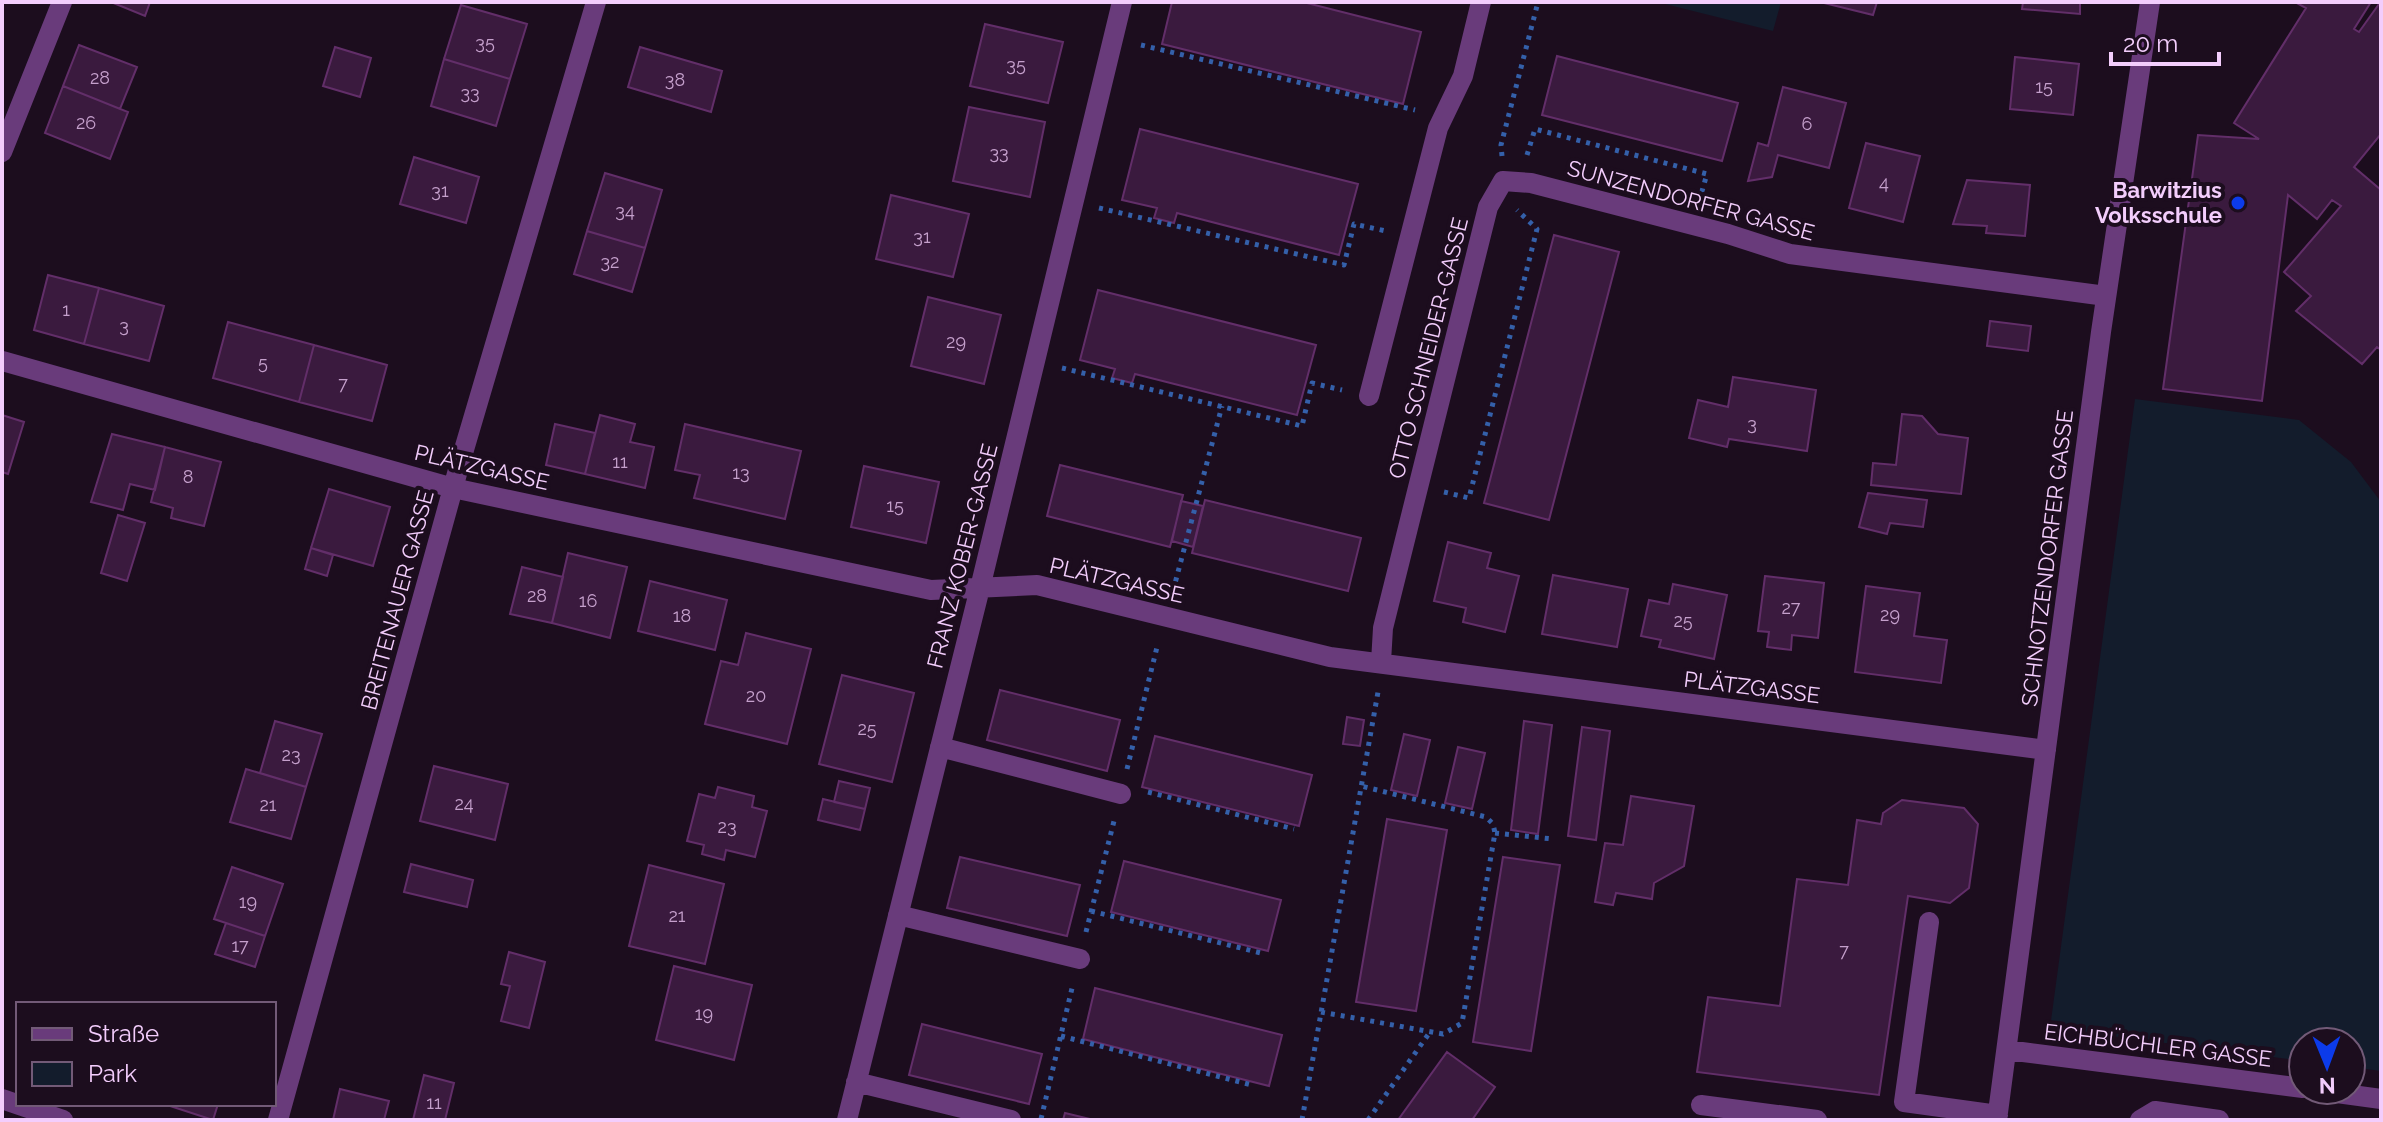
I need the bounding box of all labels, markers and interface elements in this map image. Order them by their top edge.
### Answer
scale bar [2111,16,2219,66]
text: 20 m [2123,29,2178,58]
house number: 35 [475,32,495,53]
house number: 35 [1006,54,1026,75]
house number: 28 [90,67,110,88]
house number: 38 [665,69,685,90]
house number: 15 [2035,76,2053,97]
house number: 33 [460,82,480,103]
house number: 26 [76,112,96,133]
house number: 6 [1802,113,1813,134]
house number: 33 [989,142,1009,163]
street label: SUNZENDORFER GASSE [1565,154,1817,246]
house number: 4 [1879,172,1889,193]
place label: Barwitzius Volksschule [2095,177,2222,228]
house number: 31 [431,180,449,201]
marker: Barwitzius Volksschule [2229,194,2247,212]
house number: 34 [615,200,635,221]
street label: OTTO SCHNEIDER-GASSE [1383,215,1473,481]
house number: 31 [913,226,931,247]
house number: 32 [601,251,620,272]
house number: 1 [62,299,70,320]
house number: 3 [119,315,129,336]
house number: 29 [946,331,966,352]
house number: 5 [258,352,268,373]
house number: 7 [338,373,348,394]
street label: SCHNOTZENDORFER GASSE [2016,408,2078,708]
house number: 3 [1747,413,1757,434]
street label: PLÄTZGASSE [412,439,552,495]
street label: FRANZ KOBER-GASSE [921,441,1003,671]
house number: 11 [612,451,628,472]
house number: 13 [732,462,750,483]
house number: 8 [183,466,193,487]
street label: BREITENAUER GASSE [355,487,439,713]
house number: 15 [886,495,904,516]
street label: PLÄTZGASSE [1047,552,1187,608]
house number: 28 [527,585,547,606]
house number: 16 [579,590,597,611]
house number: 27 [1781,597,1801,618]
house number: 29 [1880,604,1900,625]
house number: 18 [673,605,691,626]
house number: 25 [1673,610,1693,631]
street label: PLÄTZGASSE [1682,666,1822,708]
house number: 20 [746,685,766,706]
house number: 25 [857,718,877,739]
house number: 23 [282,744,301,765]
house number: 24 [454,793,474,814]
house number: 21 [259,794,277,815]
house number: 23 [718,816,737,837]
house number: 19 [239,891,257,912]
house number: 21 [668,905,686,926]
house number: 17 [231,935,249,956]
house number: 7 [1839,940,1849,961]
legend [16,1002,276,1106]
house number: 19 [695,1003,713,1024]
street label: EICHBÜCHLER GASSE [2043,1018,2273,1072]
text: Straße [88,1019,159,1048]
north arrow [2287,1026,2367,1106]
text: Park [88,1059,137,1088]
text: N [2319,1073,2336,1099]
house number: 11 [426,1092,442,1113]

